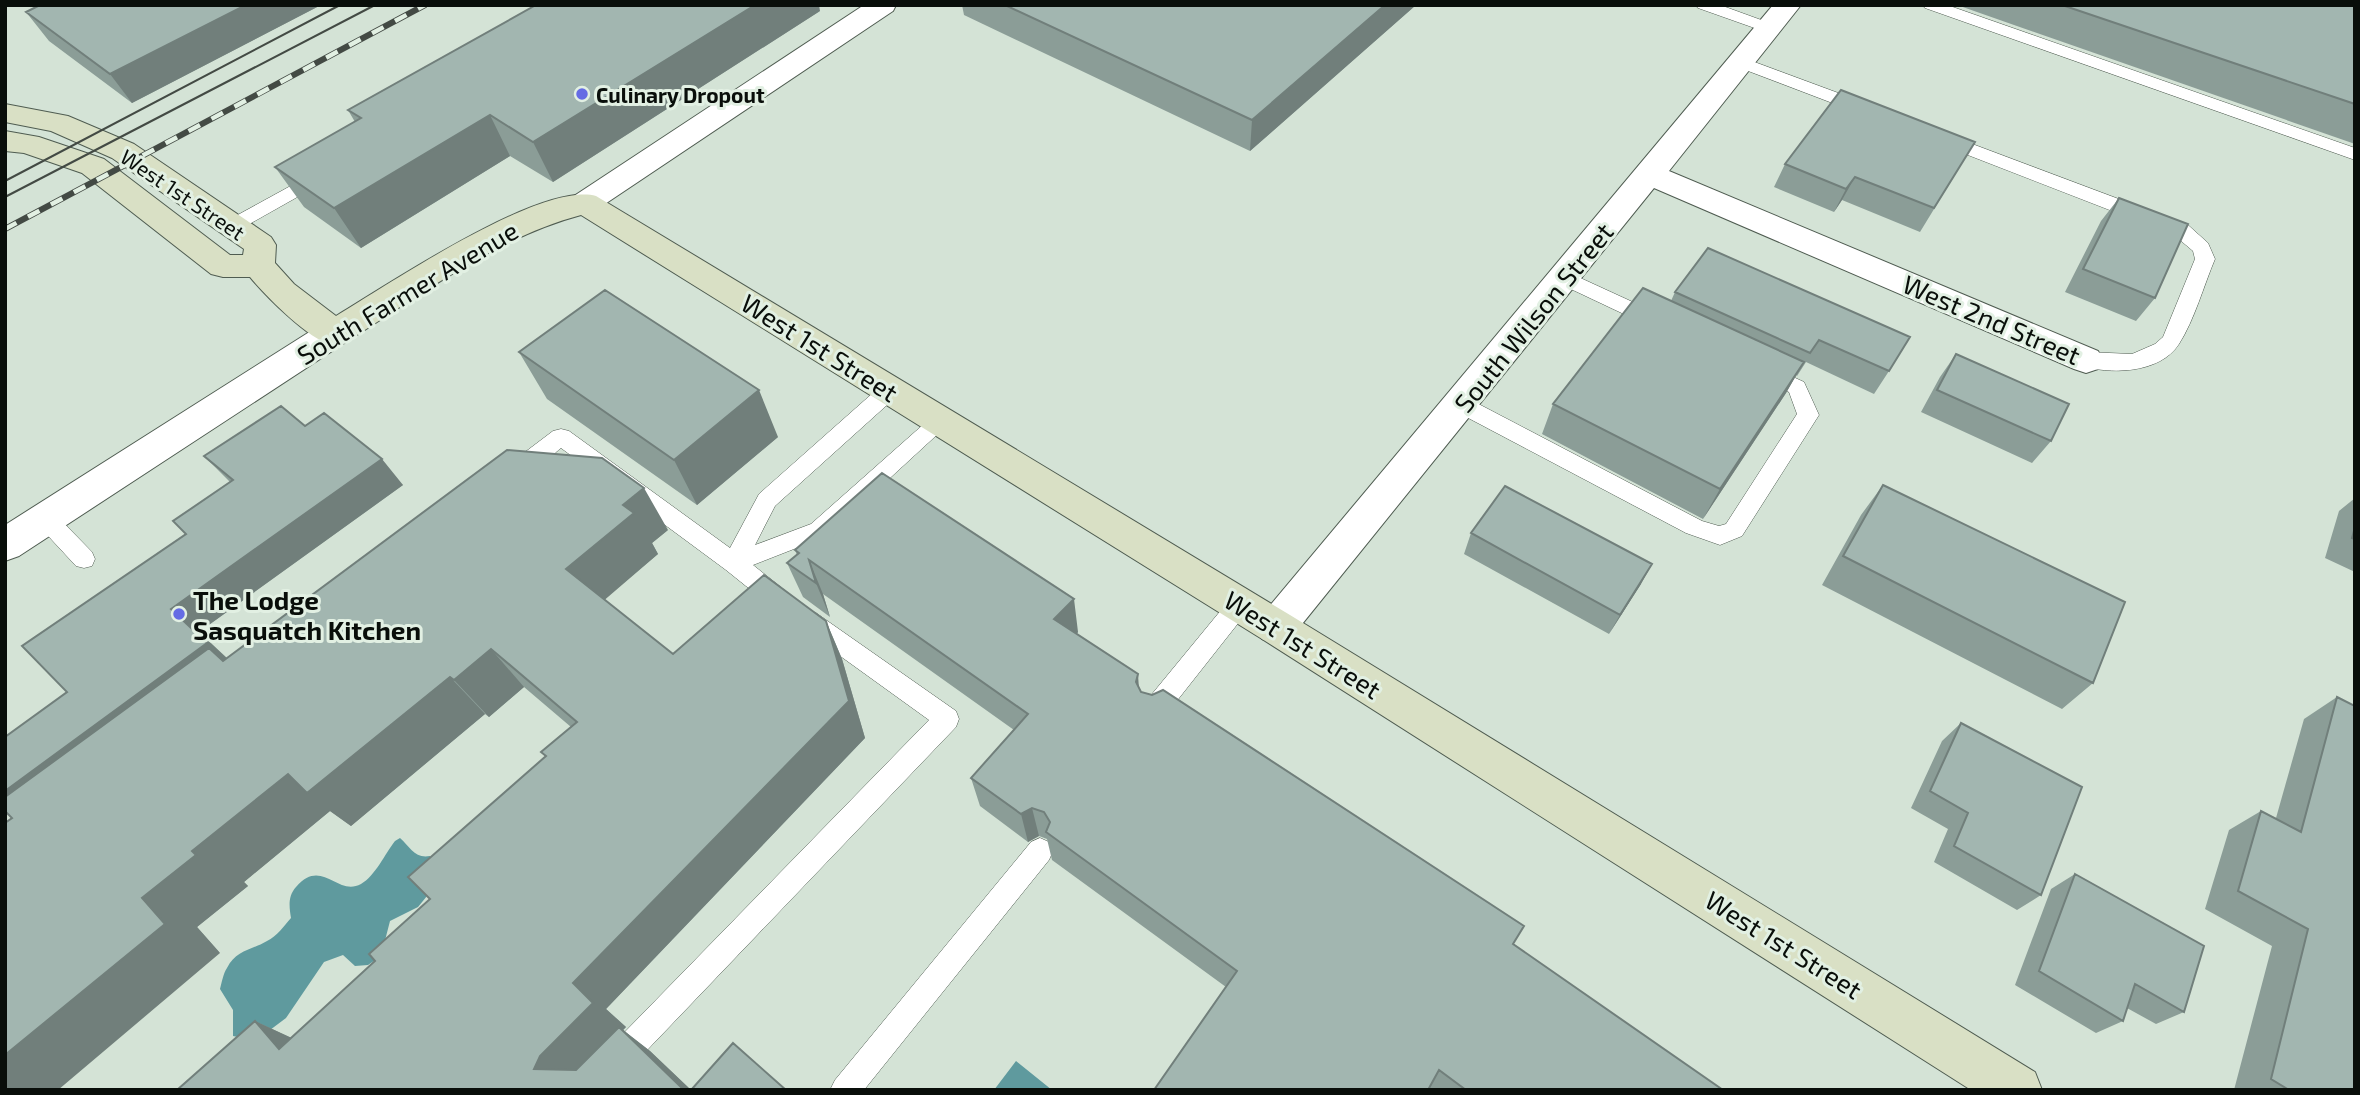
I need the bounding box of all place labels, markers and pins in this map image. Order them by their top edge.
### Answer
place label: Culinary Dropout [596,82,765,108]
marker: Culinary Dropout [574,86,590,102]
place label: The Lodge Sasquatch Kitchen [193,584,421,645]
marker: The Lodge Sasquatch Kitchen [171,606,187,622]

